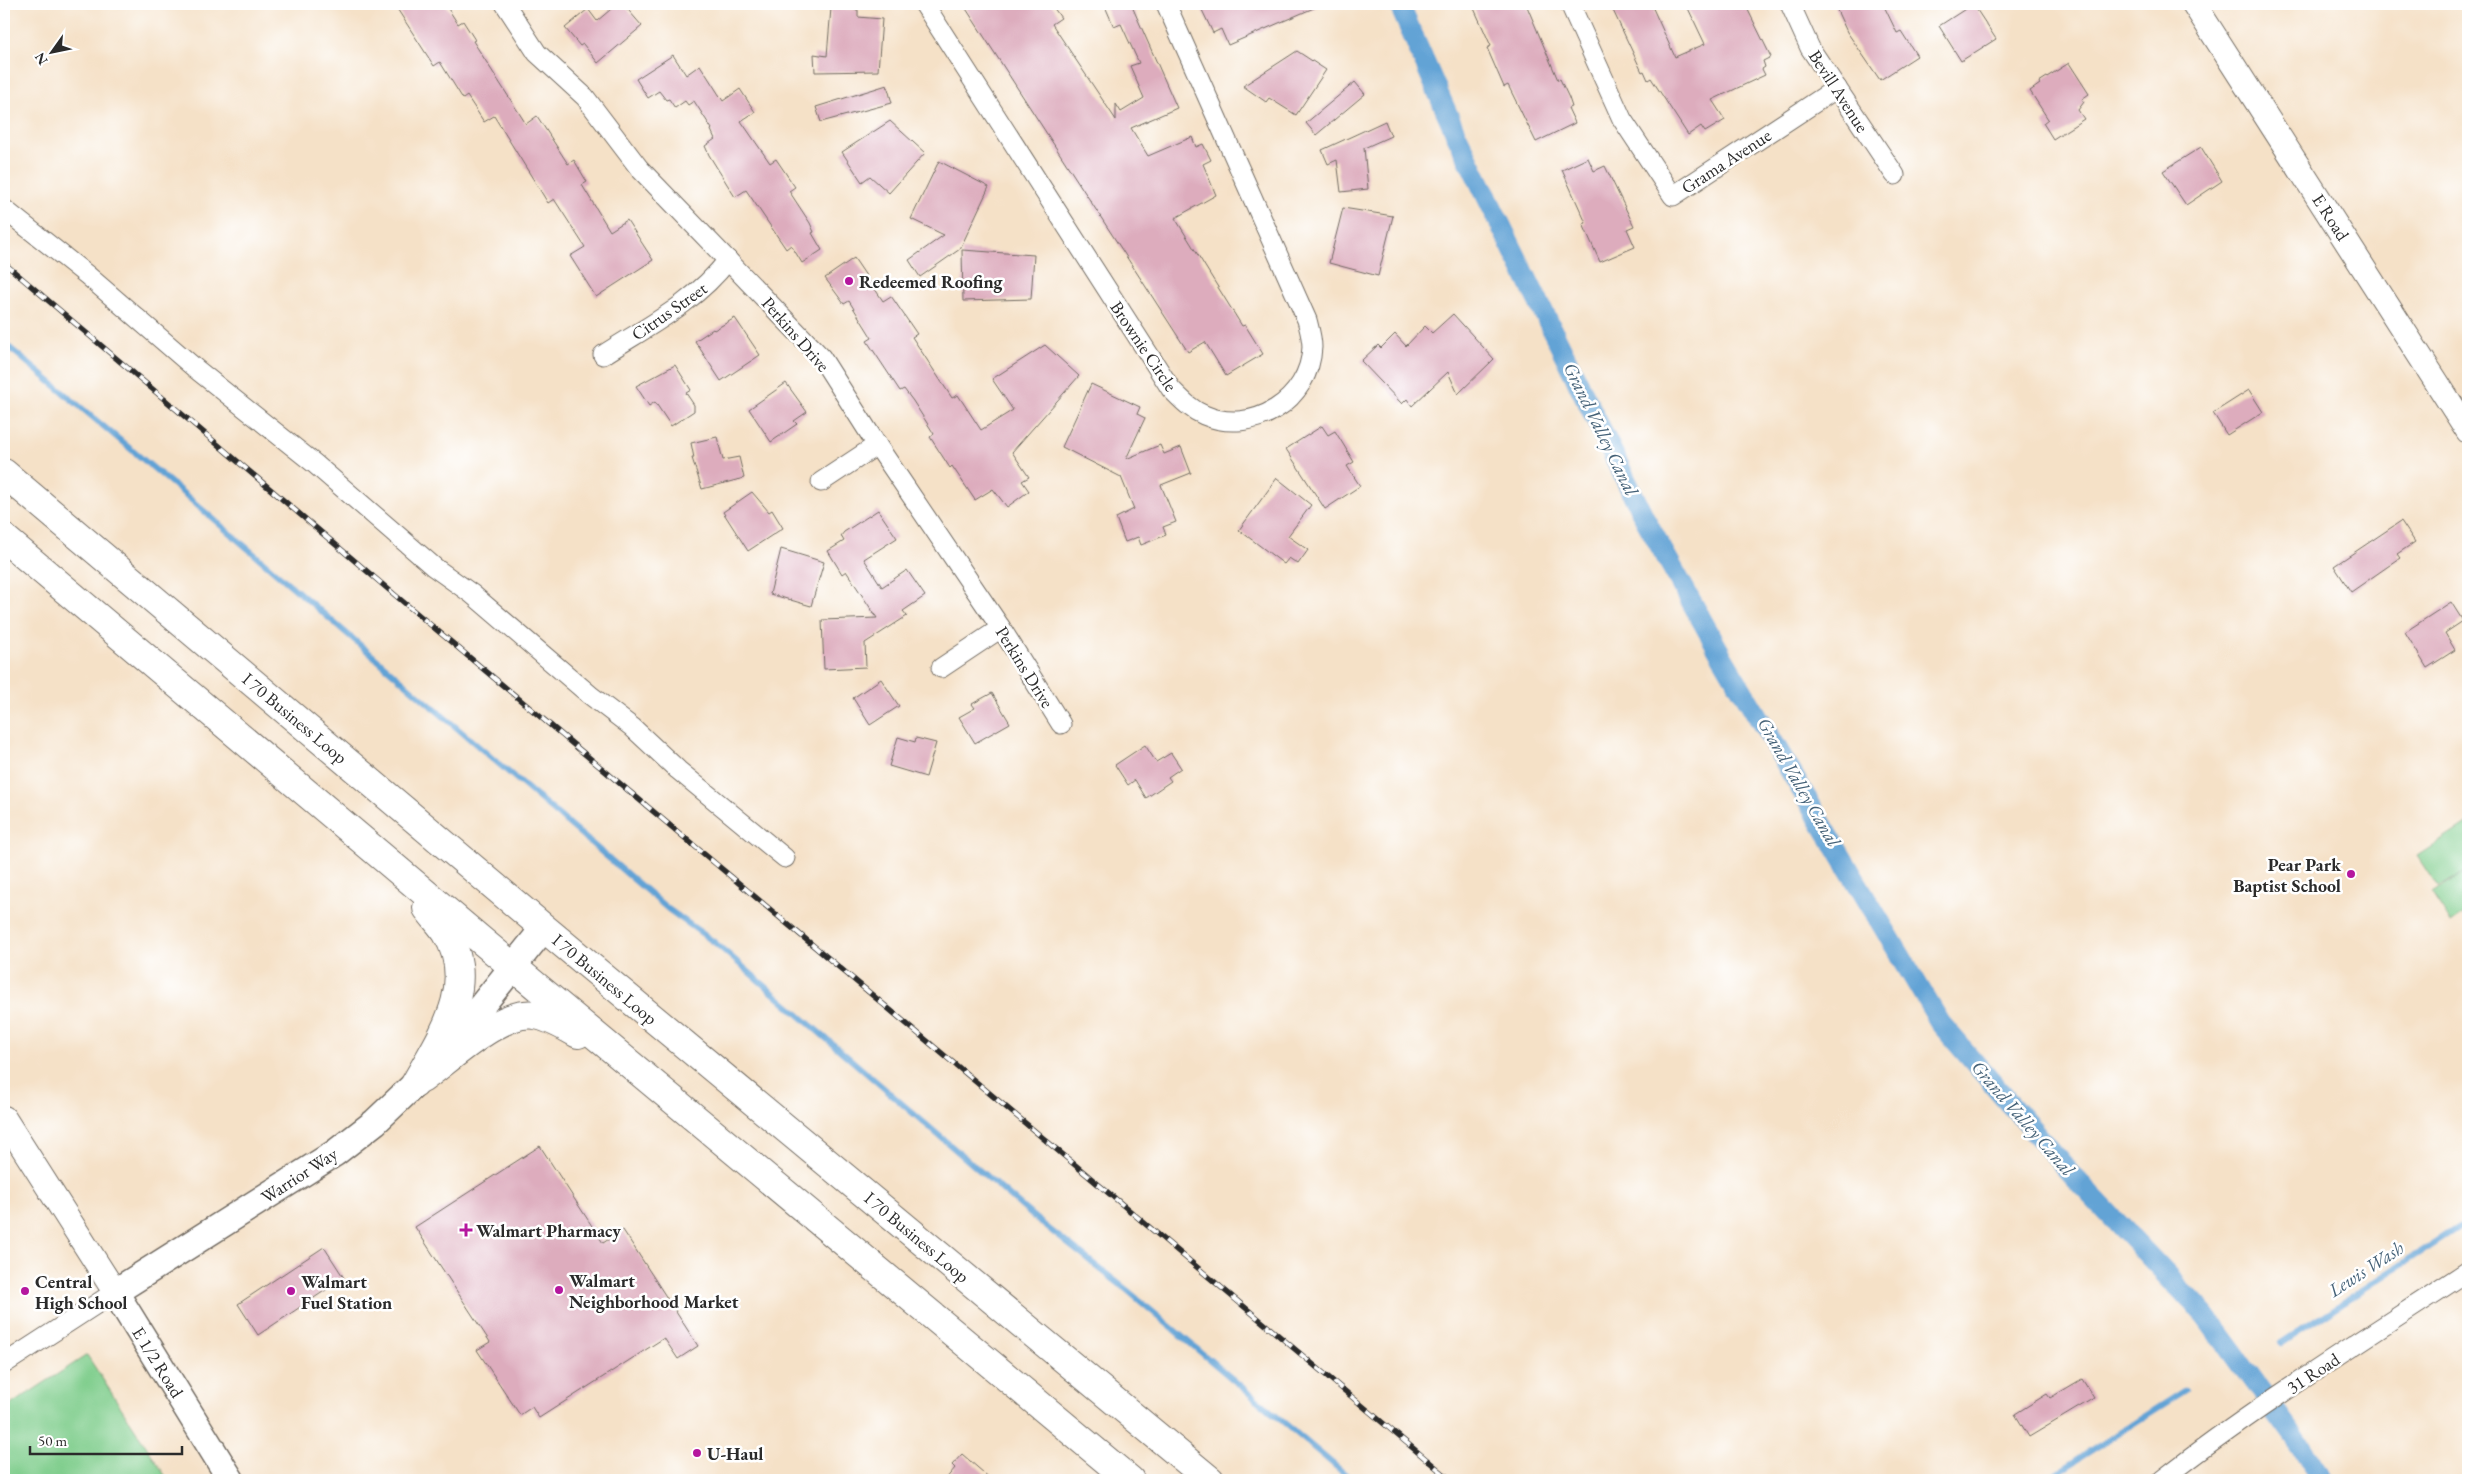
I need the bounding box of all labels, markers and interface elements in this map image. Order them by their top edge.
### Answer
north arrow [28,28,78,78]
street label: Bevill Avenue [1804,45,1874,137]
text: N [30,49,52,69]
street label: Grama Avenue [1677,123,1775,199]
street label: E Road [2307,189,2355,246]
place label: Redeemed Roofing [859,270,1004,293]
marker: Redeemed Roofing [843,275,855,287]
street label: Citrus Street [627,276,712,345]
street label: Perkins Drive [757,292,835,376]
street label: Brownie Circle [1105,296,1183,396]
water label: Grand Valley Canal [1558,358,1644,500]
street label: Perkins Drive [991,622,1059,712]
street label: I 70 Business Loop [238,667,352,769]
water label: Grand Valley Canal [1752,713,1846,852]
place label: Pear Park Baptist School [2233,853,2342,897]
marker: Pear Park Baptist School [2345,868,2357,880]
street label: I 70 Business Loop [548,928,662,1030]
water label: Grand Valley Canal [1966,1055,2080,1181]
street label: Warrior Way [257,1142,342,1208]
street label: I 70 Business Loop [860,1186,974,1288]
place label: Walmart Pharmacy [476,1219,621,1242]
marker: Walmart Pharmacy [460,1224,472,1236]
water label: Lewis Wash [2323,1235,2409,1303]
place label: Walmart Neighborhood Market [569,1269,739,1313]
place label: Central High School [35,1270,127,1314]
place label: Walmart Fuel Station [301,1270,392,1314]
marker: Walmart Neighborhood Market [553,1284,565,1296]
marker: Central High School [19,1285,31,1297]
marker: Walmart Fuel Station [285,1285,297,1297]
street label: E 1/2 Road [127,1322,189,1403]
street label: 31 Road [2282,1347,2345,1399]
scale bar [30,1424,182,1456]
text: 50 m [38,1431,67,1450]
place label: U-Haul [707,1442,763,1465]
marker: U-Haul [691,1447,703,1459]

